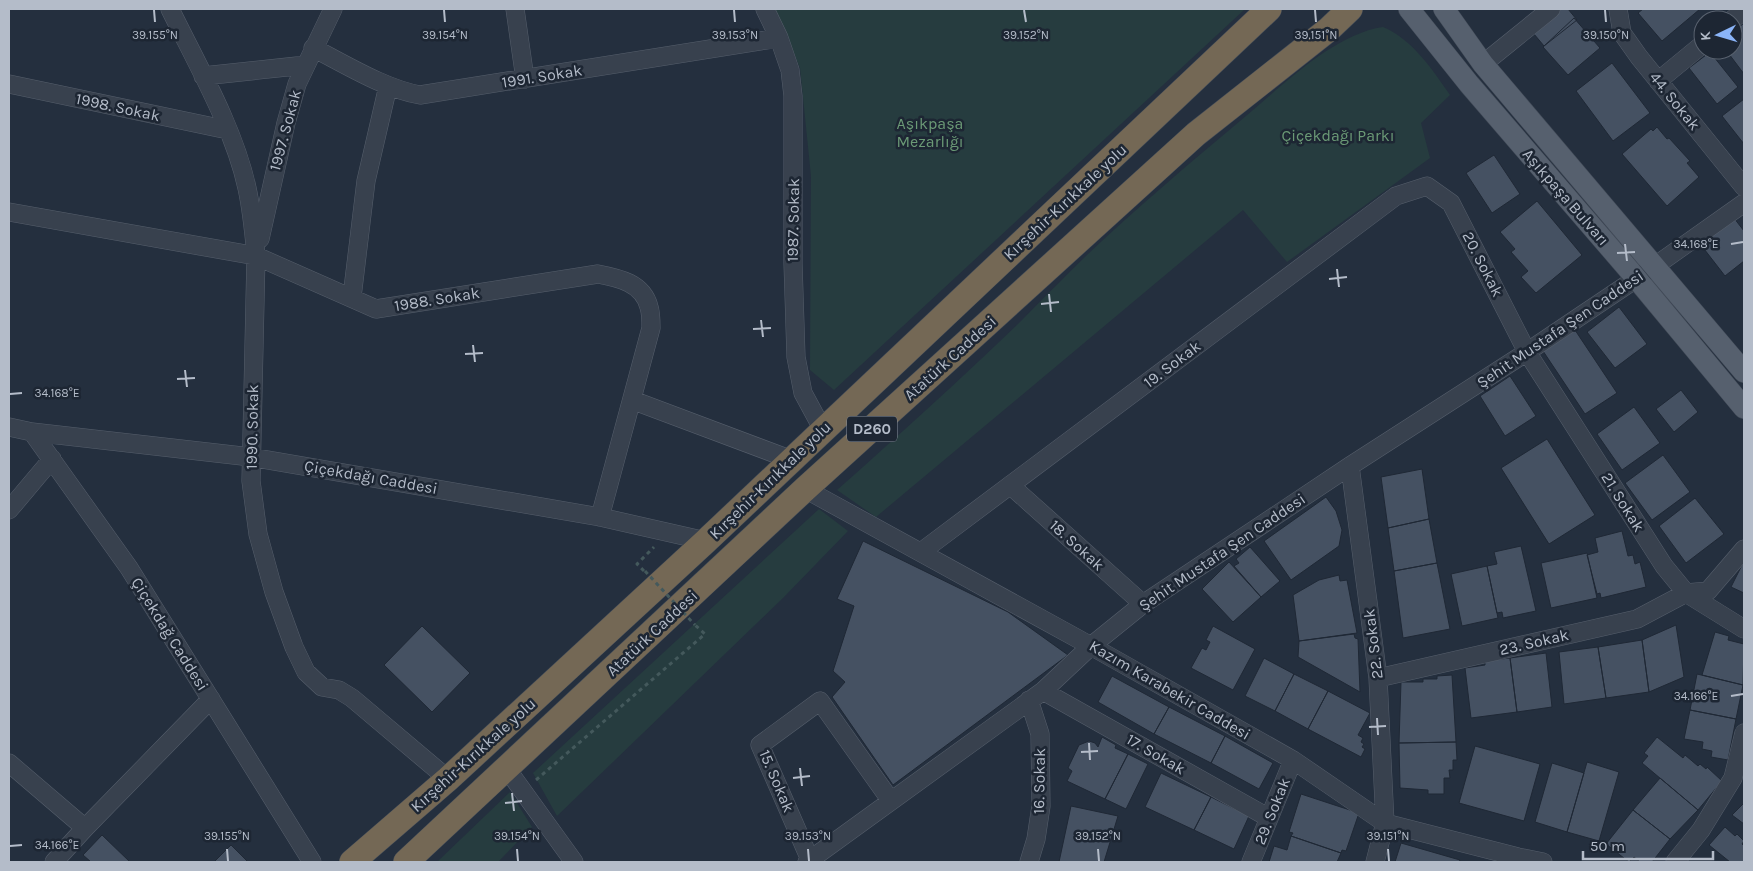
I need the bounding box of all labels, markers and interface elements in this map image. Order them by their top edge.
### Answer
north arrow [1693,10,1743,60]
text: 39.155°N [132,28,178,42]
text: 39.154°N [422,28,468,42]
text: 39.153°N [712,28,758,42]
text: 39.152°N [1003,28,1049,42]
text: 39.151°N [1294,28,1338,42]
text: 39.150°N [1583,28,1629,42]
text: K [1697,30,1714,41]
street label: 1991. Sokak [500,60,584,92]
street label: 44. Sokak [1646,68,1704,134]
street label: 1997. Sokak [265,87,305,173]
street label: 1998. Sokak [74,89,162,125]
park label: Aşıkpaşa Mezarlığı [897,114,964,151]
park label: Çiçekdağı Parkı [1281,126,1395,145]
street label: Kırşehir-Kırıkkale yolu [999,140,1131,264]
street label: Aşıkpaşa Bulvarı [1519,145,1613,249]
street label: 1987. Sokak [783,178,803,262]
street label: 20. Sokak [1458,228,1508,300]
text: 34.168°E [1674,237,1718,251]
street label: Şehit Mustafa Şen Caddesi [1473,266,1647,392]
street label: 1988. Sokak [393,283,481,315]
street label: Atatürk Caddesi [900,312,1000,404]
street label: 19. Sokak [1140,336,1204,392]
street label: 1990. Sokak [242,384,262,470]
text: 34.168°E [35,386,79,400]
road number: D260 [847,416,897,442]
street label: Kırşehir-Kırıkkale yolu [705,417,835,543]
street label: Çiçekdağı Caddesi [303,456,439,498]
street label: 21. Sokak [1597,469,1649,535]
street label: Şehit Mustafa Şen Caddesi [1135,489,1309,615]
street label: 18. Sokak [1046,516,1108,574]
street label: Çiçekdağ Caddesi [127,574,213,694]
street label: Atatürk Caddesi [603,586,701,680]
street label: 22. Sokak [1359,608,1387,680]
street label: 23. Sokak [1497,625,1571,659]
street label: Kazım Karabekir Caddesi [1086,636,1254,744]
text: 34.166°E [1674,689,1718,703]
street label: Kırşehir-Kırıkkale yolu [407,694,539,816]
street label: 17. Sokak [1123,730,1189,778]
street label: 15. Sokak [755,747,799,815]
street label: 16. Sokak [1029,748,1049,814]
street label: 29. Sokak [1250,775,1294,847]
scale bar [1583,828,1713,860]
text: 39.155°N [204,829,250,843]
text: 39.154°N [494,829,540,843]
text: 39.153°N [785,829,831,843]
text: 39.152°N [1075,829,1121,843]
text: 39.151°N [1366,829,1410,843]
text: 50 m [1590,837,1625,855]
text: 34.166°E [35,838,79,852]

